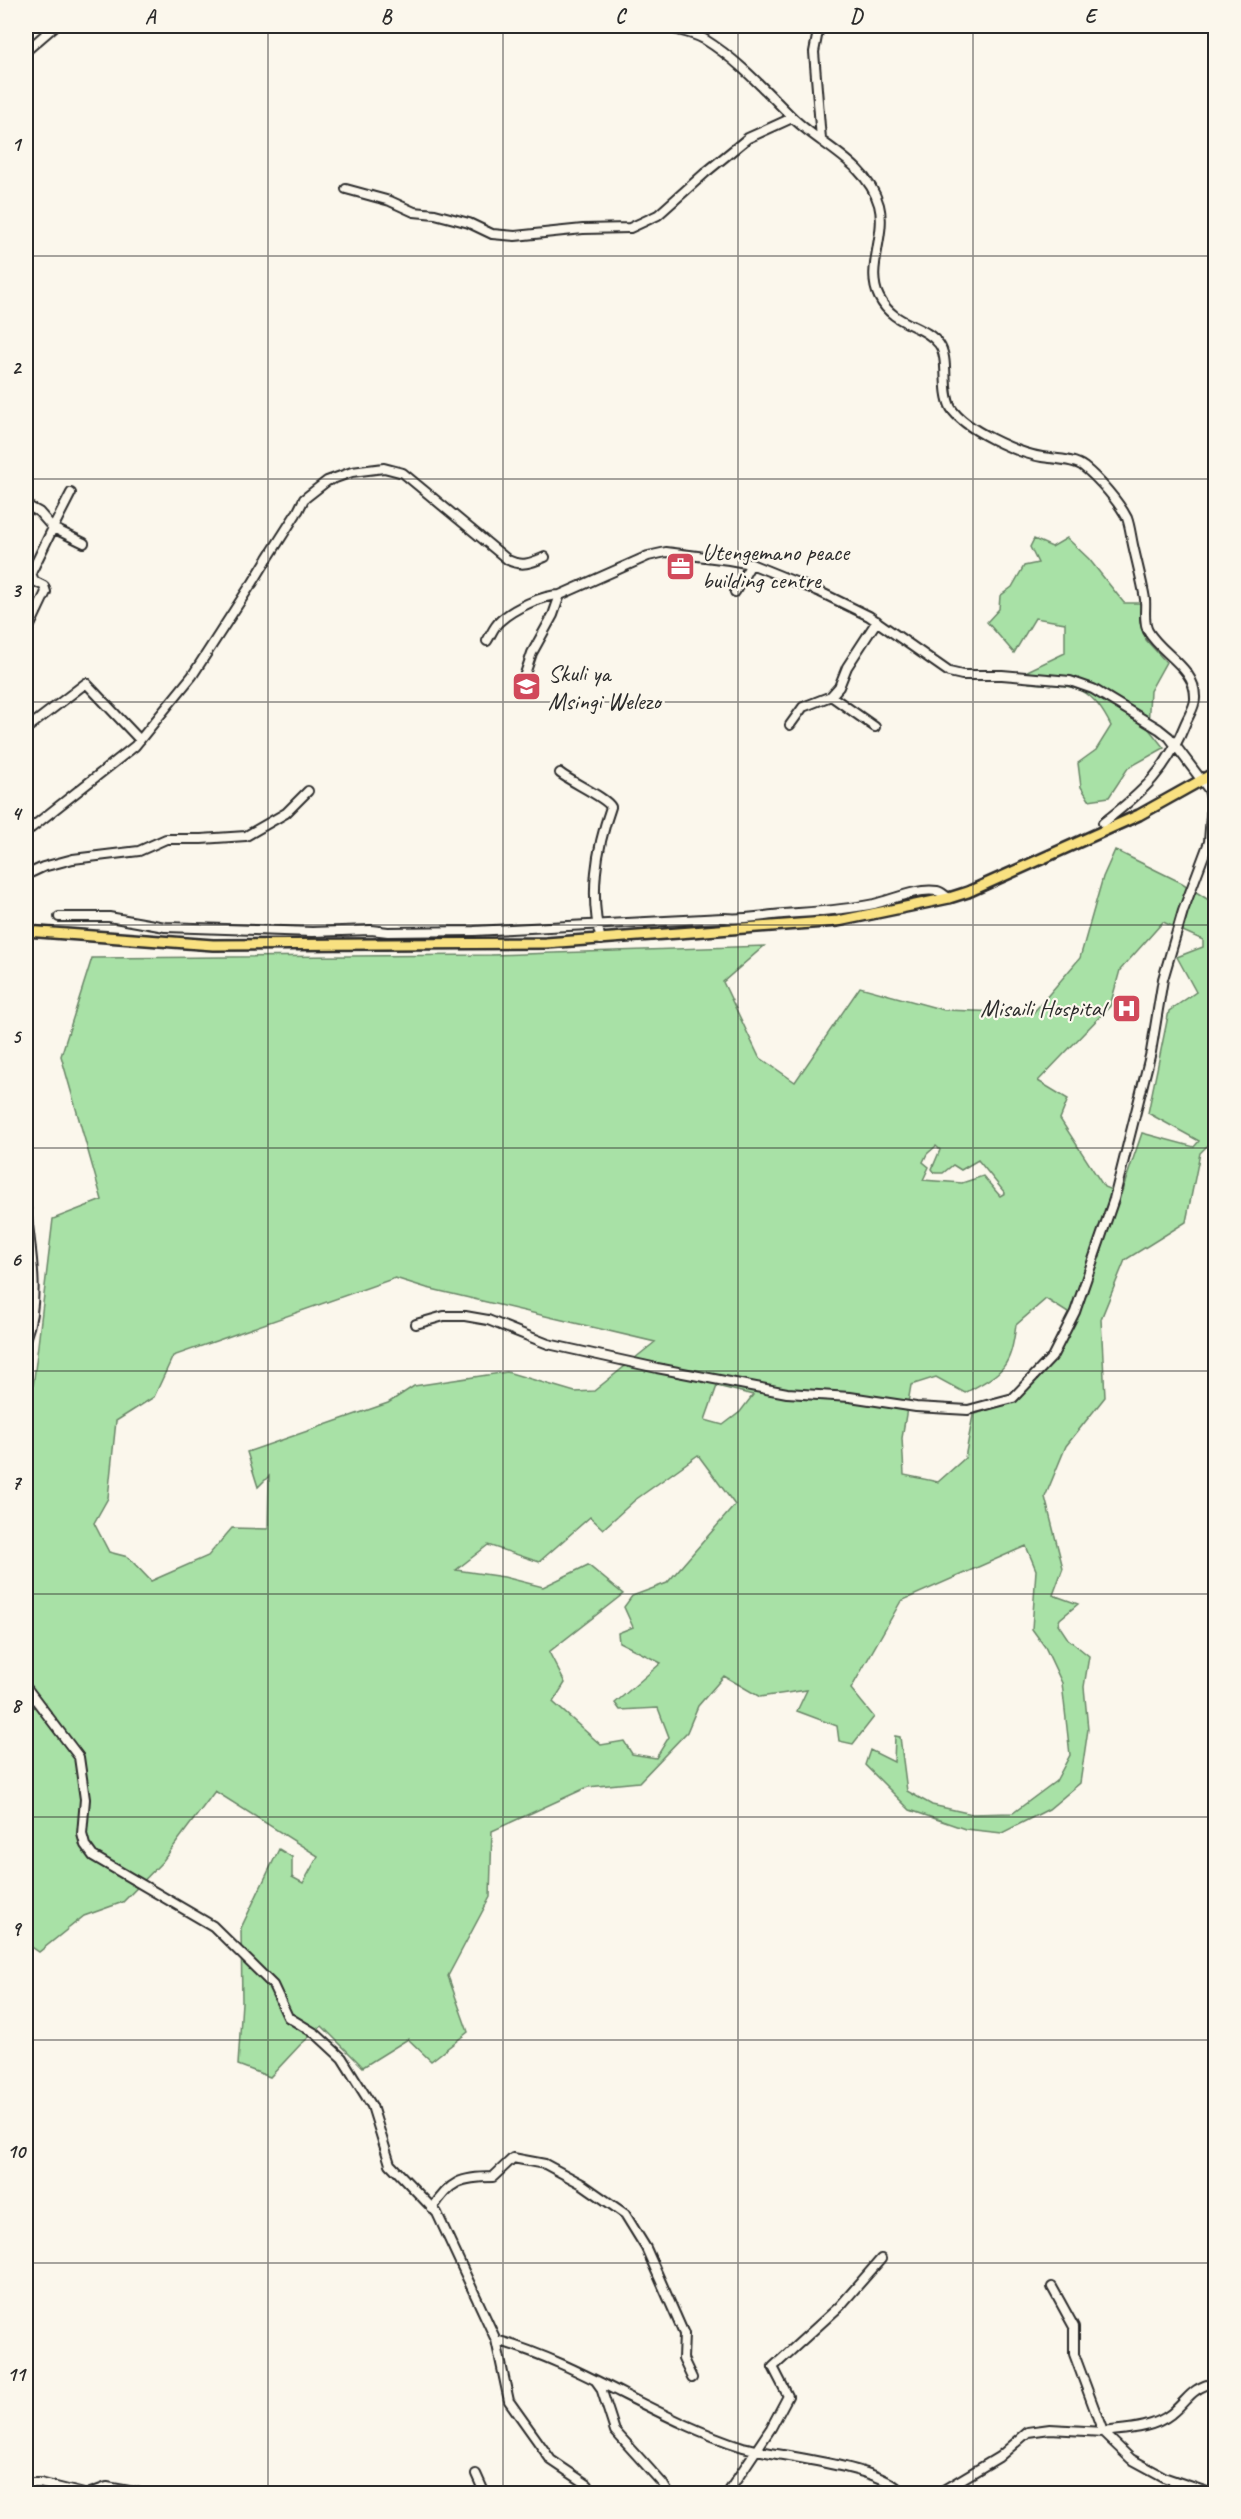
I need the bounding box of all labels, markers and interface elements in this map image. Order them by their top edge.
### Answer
text: A [145,4,157,29]
text: B [381,4,393,29]
text: C [615,4,627,29]
text: D [850,4,864,29]
text: E [1085,4,1099,29]
text: 1 [12,132,23,157]
text: 2 [12,355,23,380]
place label: Utengemano peace building centre [702,537,851,595]
office icon: Utengemano peace building centre [665,550,697,582]
text: 3 [12,578,23,603]
place label: Skuli ya Msingi Welezo [548,658,663,716]
school or university icon: Skuli ya Msingi Welezo [511,671,543,703]
text: 4 [12,801,24,826]
hospital icon: Misaili Hospital [1110,992,1142,1024]
place label: Misaili Hospital [980,993,1109,1023]
text: 5 [12,1024,23,1049]
text: 6 [11,1247,22,1272]
text: 7 [12,1470,23,1495]
text: 8 [12,1693,24,1718]
text: 9 [12,1916,23,1941]
text: 10 [7,2139,27,2164]
text: 11 [7,2362,27,2387]

